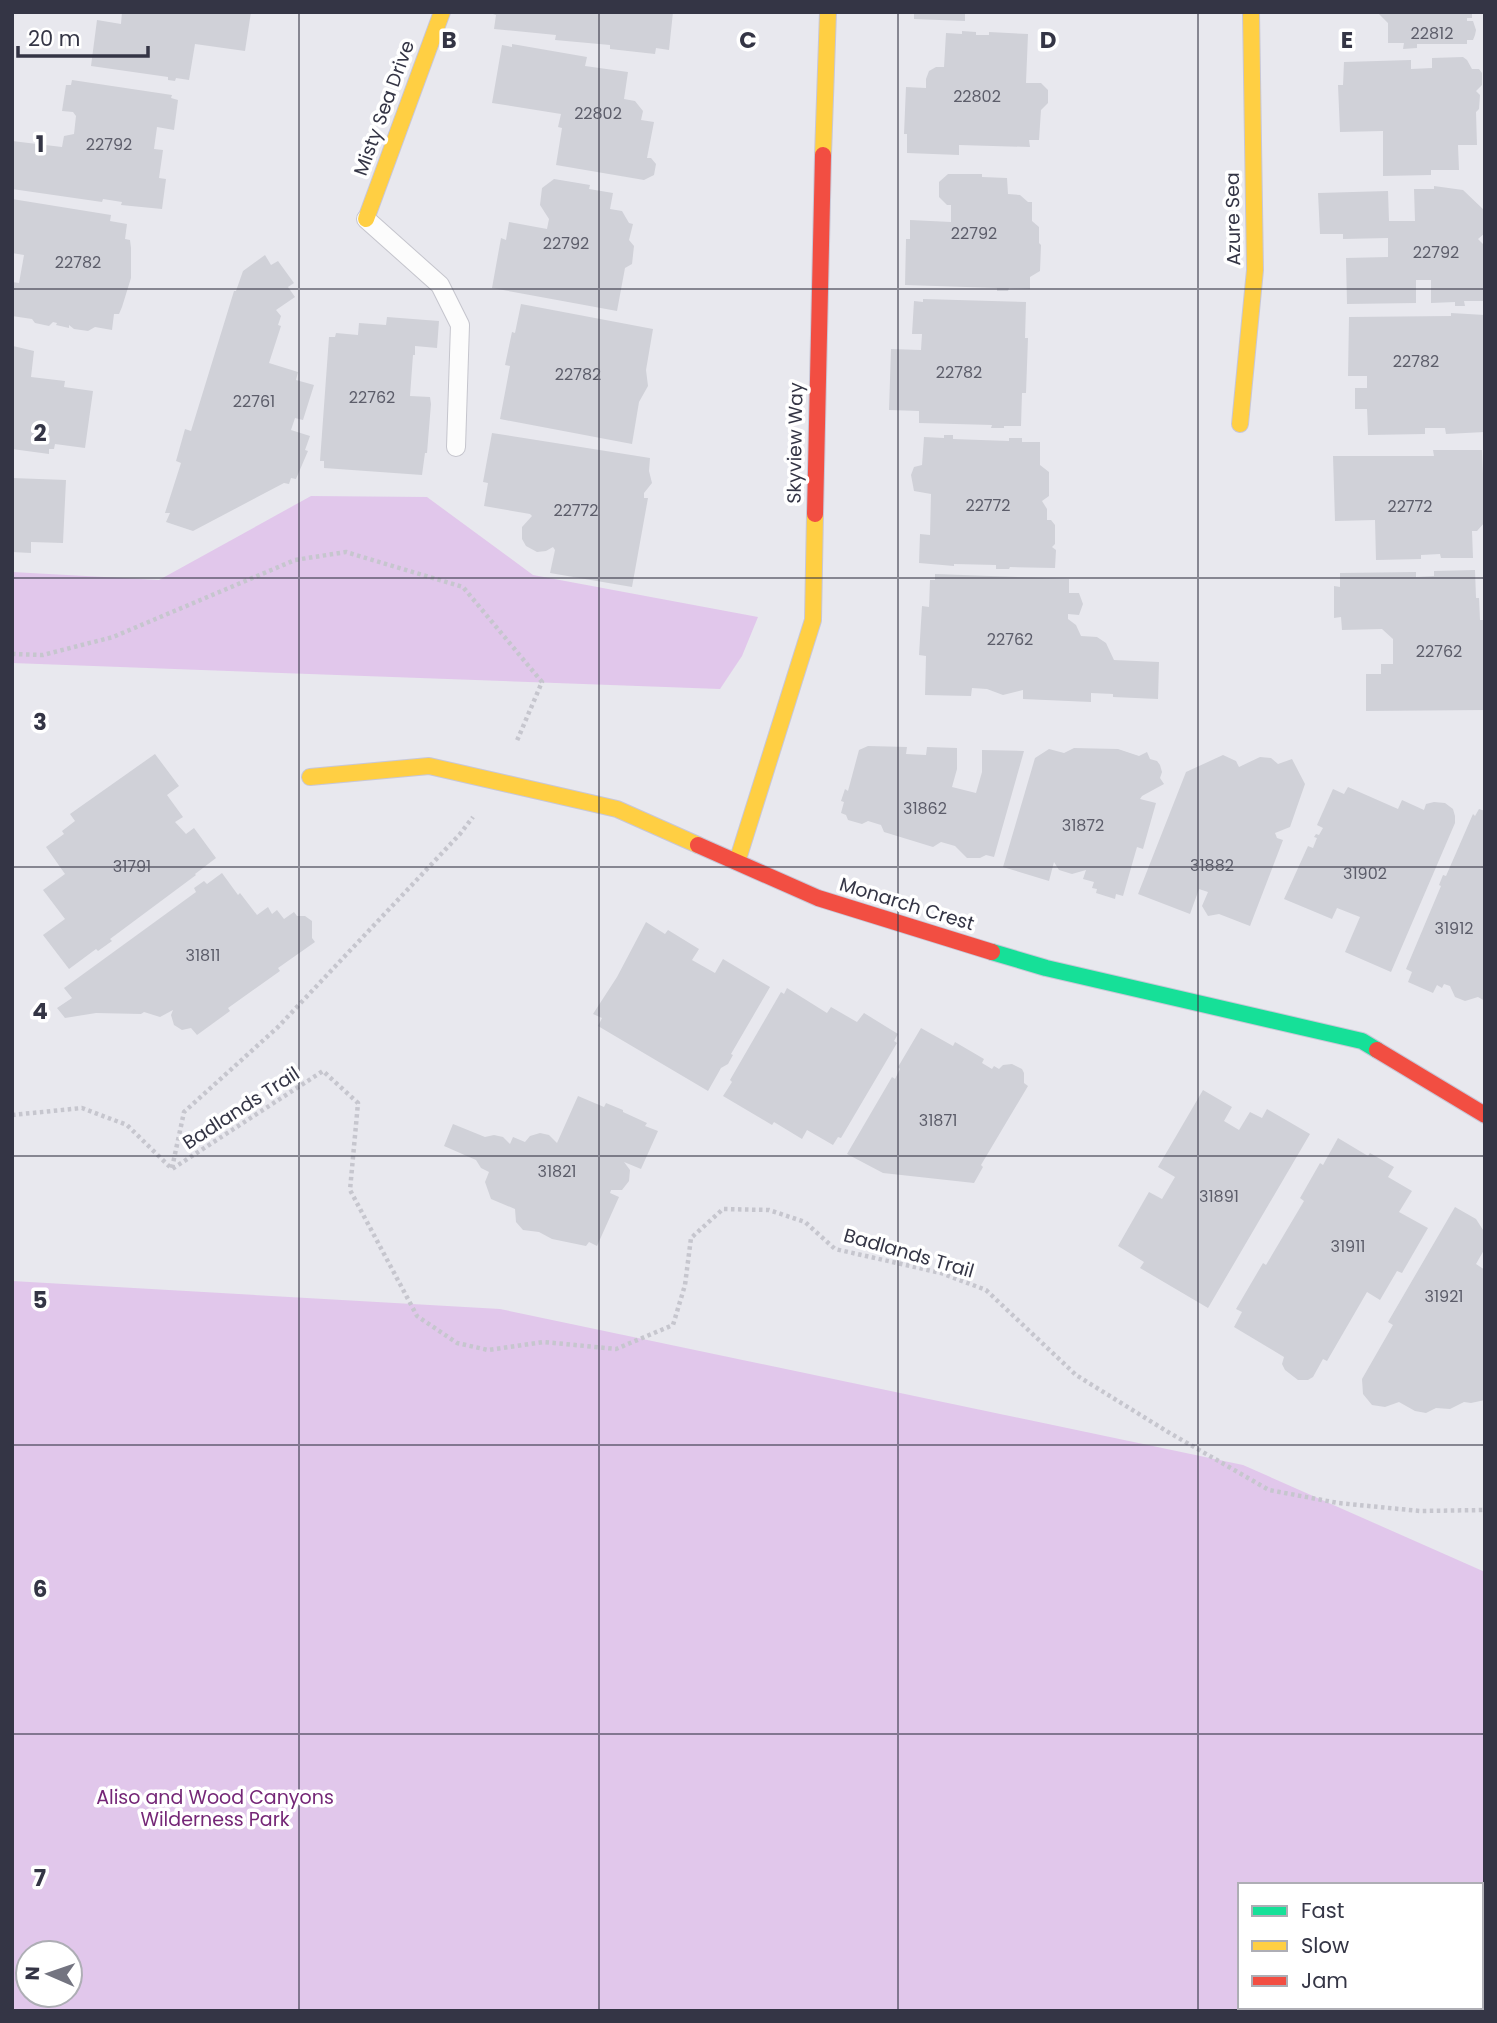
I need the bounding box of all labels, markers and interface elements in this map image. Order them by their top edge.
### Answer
scale bar [18,14,147,58]
house number: 22812 [1411,22,1453,45]
text: 20 m [28,24,81,53]
text: B [441,24,457,56]
text: C [739,24,757,56]
text: D [1040,24,1056,56]
text: E [1341,24,1353,56]
street label: Misty Sea Drive [347,37,421,179]
house number: 22802 [953,85,1001,108]
house number: 22802 [574,102,622,125]
text: 1 [36,128,44,160]
house number: 22792 [86,133,132,156]
street label: Azure Sea [1219,172,1247,266]
house number: 22792 [951,222,997,245]
house number: 22792 [543,232,589,255]
house number: 22792 [1413,241,1459,264]
house number: 22782 [55,251,101,274]
house number: 22782 [1393,350,1439,373]
house number: 22782 [936,361,982,384]
house number: 22782 [555,363,601,386]
street label: Skyview Way [780,382,810,504]
house number: 22762 [349,386,395,409]
house number: 22761 [233,390,275,413]
text: 2 [33,417,47,449]
house number: 22772 [965,494,1011,517]
house number: 22772 [1387,495,1433,518]
house number: 22772 [553,499,599,522]
house number: 22762 [987,628,1033,651]
house number: 22762 [1416,640,1462,663]
text: 3 [33,706,47,738]
house number: 31862 [903,797,947,820]
house number: 31872 [1062,814,1104,837]
house number: 31882 [1190,854,1234,877]
house number: 31791 [113,855,151,878]
house number: 31902 [1343,862,1387,885]
street label: Monarch Crest [836,871,978,937]
house number: 31912 [1435,917,1473,940]
house number: 31811 [186,944,220,967]
text: 4 [32,995,48,1027]
street label: Badlands Trail [177,1060,305,1156]
house number: 31871 [919,1109,957,1132]
house number: 31821 [538,1160,576,1183]
house number: 31891 [1199,1185,1239,1208]
street label: Badlands Trail [841,1221,977,1285]
house number: 31911 [1331,1235,1365,1258]
text: 5 [33,1284,47,1316]
house number: 31921 [1425,1285,1463,1308]
text: 6 [33,1573,47,1605]
park label: Aliso and Wood Canyons Wilderness Park [96,1784,334,1833]
text: 7 [34,1862,46,1894]
legend [1238,1883,1483,2009]
text: Fast [1301,1896,1344,1925]
text: Slow [1301,1931,1349,1960]
north arrow [14,1939,84,2009]
text: N [19,1966,46,1981]
text: Jam [1301,1966,1348,1995]

